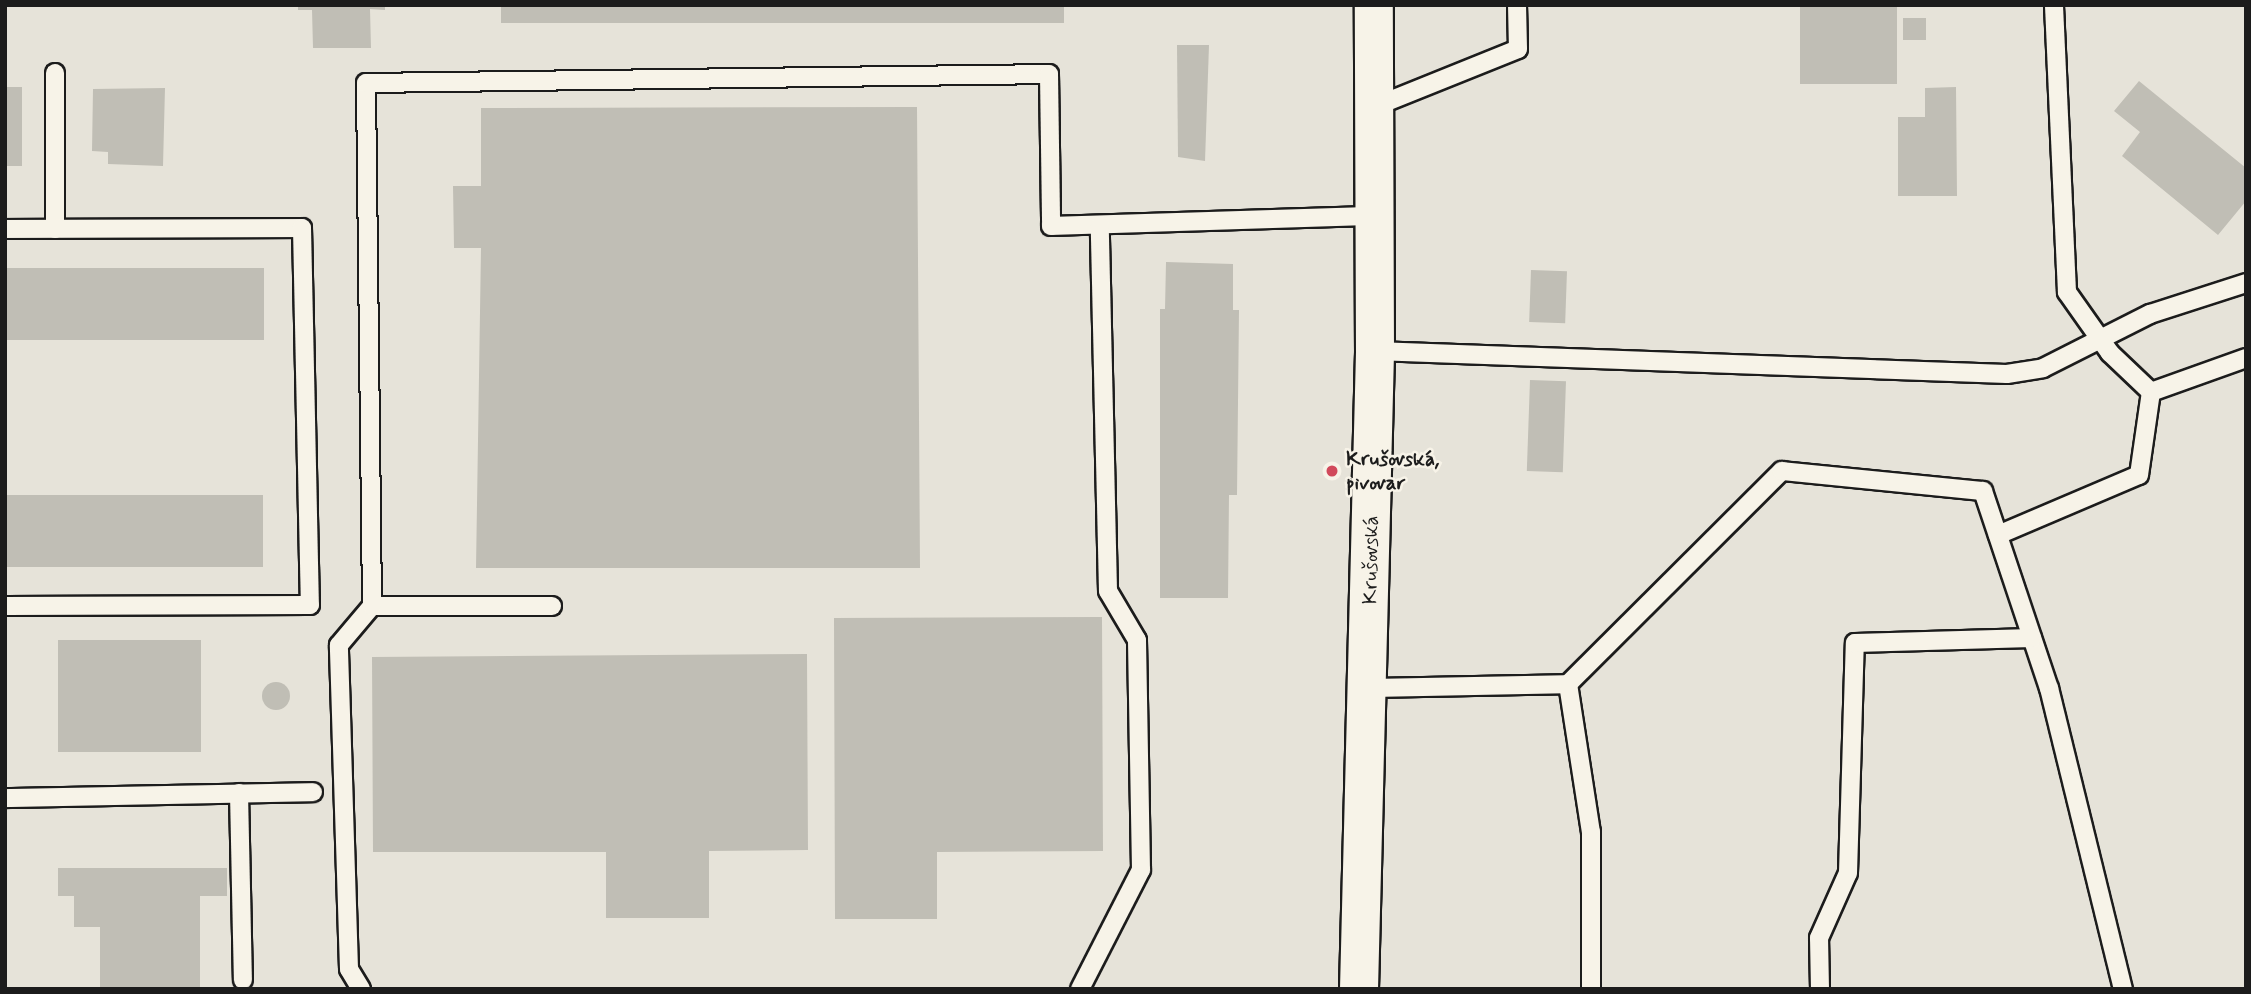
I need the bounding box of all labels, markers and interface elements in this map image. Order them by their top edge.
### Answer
place label: Krušovská, pivovar [1346,446,1439,496]
marker: Krušovská, pivovar [1324,463,1340,479]
street label: Krušovská [1358,515,1384,605]

